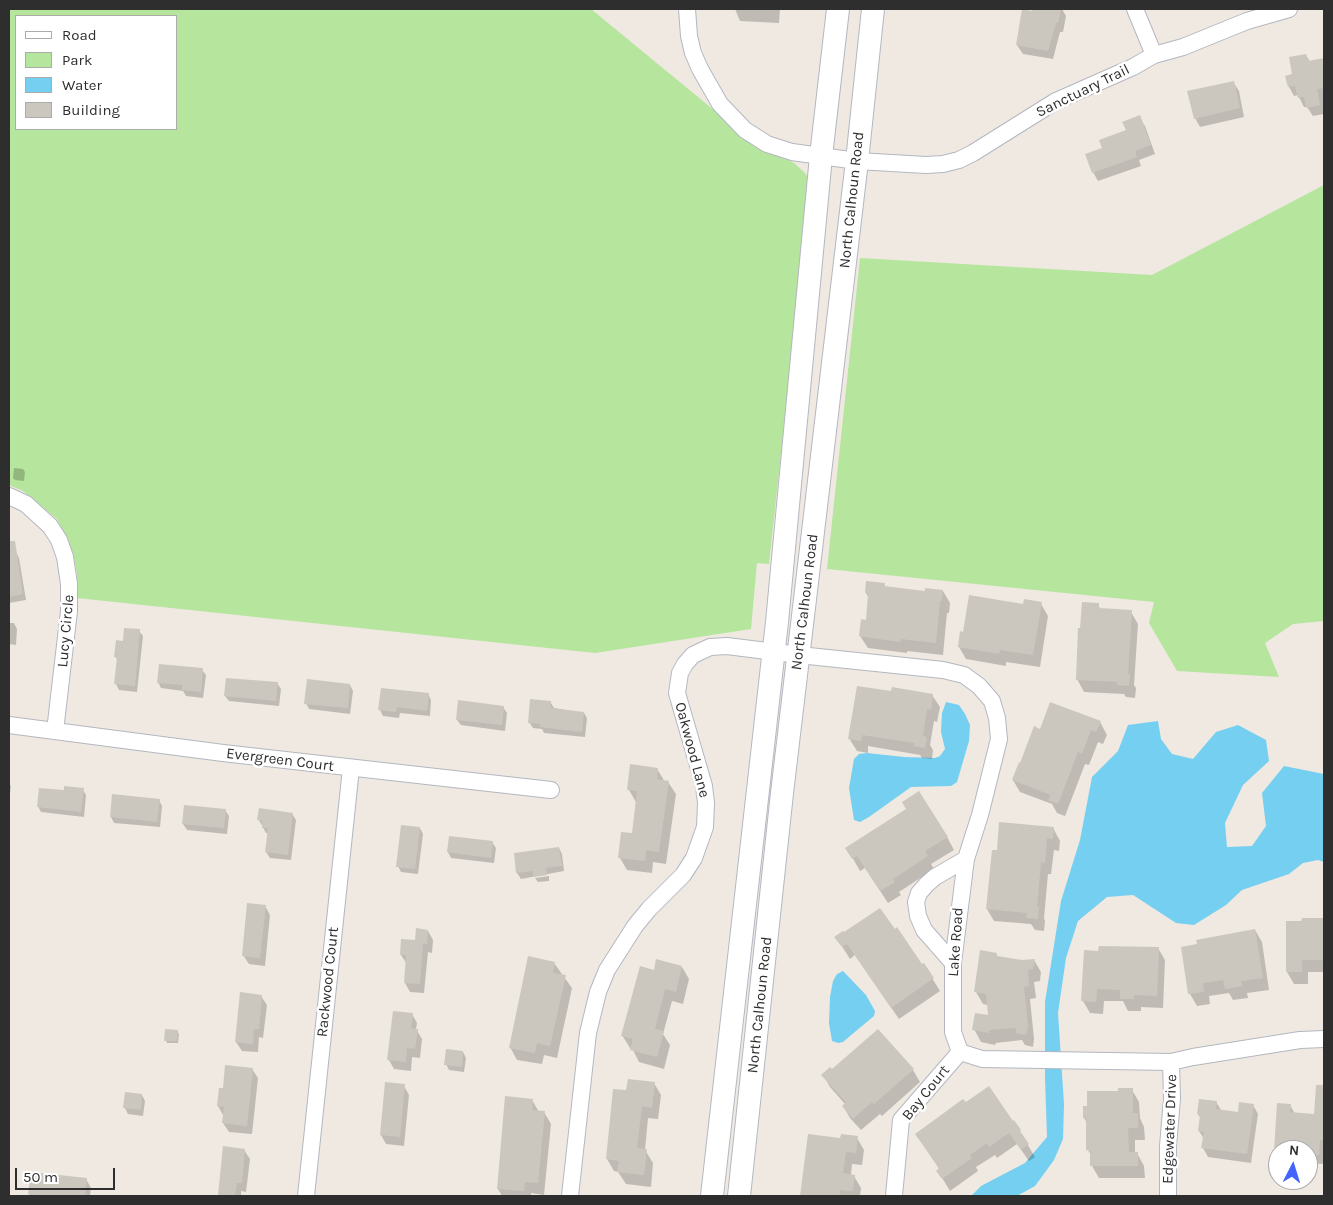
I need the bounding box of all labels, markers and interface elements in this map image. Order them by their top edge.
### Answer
legend [15,15,178,130]
text: Road [62,26,97,44]
text: Park [62,51,92,69]
street label: Sanctuary Trail [1033,61,1133,121]
text: Water [62,76,102,94]
text: Building [62,101,120,119]
street label: North Calhoun Road [836,131,868,269]
street label: North Calhoun Road [788,533,822,671]
street label: Lucy Circle [54,594,78,668]
street label: Oakwood Lane [671,700,713,800]
street label: Evergreen Court [225,744,335,776]
street label: Lake Road [945,907,967,977]
street label: Rackwood Court [313,926,343,1038]
street label: North Calhoun Road [744,936,776,1074]
street label: Bay Court [898,1062,954,1124]
street label: Edgewater Drive [1159,1074,1181,1184]
north arrow [1268,1140,1318,1190]
text: N [1289,1142,1300,1159]
scale bar [18,1158,118,1190]
text: 50 m [23,1168,58,1186]

